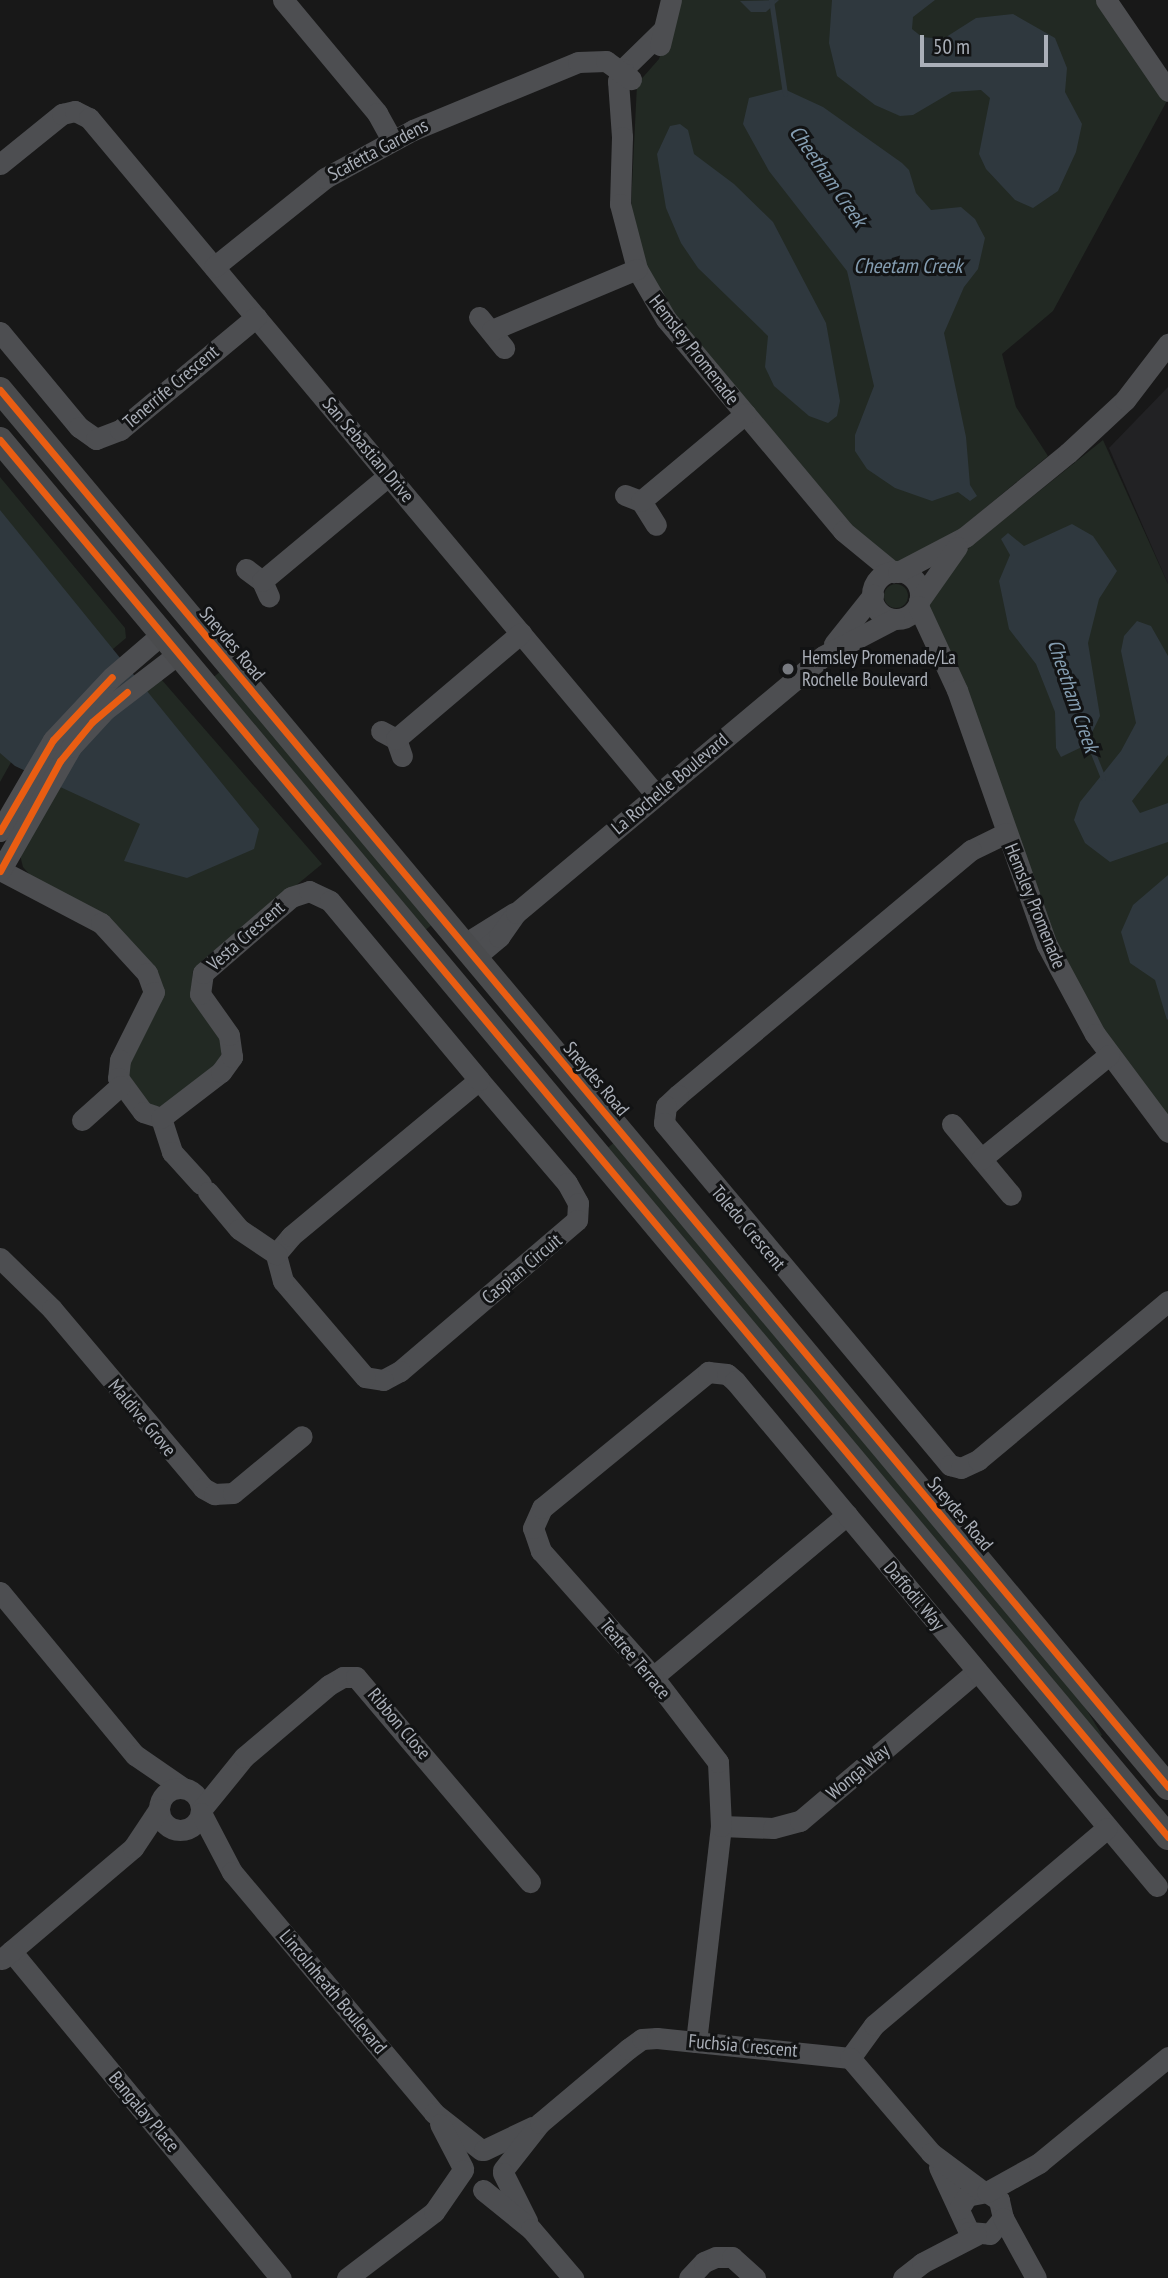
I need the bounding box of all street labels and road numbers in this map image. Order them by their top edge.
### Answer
street label: Scafetta Gardens [324,114,432,186]
street label: Hemsley Promenade [644,290,744,410]
street label: Tenerrife Crescent [119,341,223,433]
street label: San Sebastian Drive [317,393,419,507]
street label: Sneydes Road [194,602,270,686]
street label: La Rochelle Boulevard [607,729,733,839]
street label: Hemsley Promenade [999,840,1071,972]
street label: Vesta Crescent [203,896,289,976]
street label: Sneydes Road [558,1037,634,1121]
street label: Toledo Crescent [706,1181,790,1275]
street label: Caspian Circuit [477,1229,567,1309]
street label: Maldive Grove [103,1375,181,1461]
street label: Sneydes Road [922,1472,998,1556]
street label: Daffodil Way [879,1557,949,1635]
street label: Teatree Terrace [595,1614,675,1704]
street label: Ribbon Close [363,1684,435,1764]
street label: Wonga Way [822,1739,894,1805]
street label: Lincolnheath Boulevard [274,1925,392,2059]
street label: Fuchsia Crescent [688,2030,798,2062]
street label: Bangalay Place [104,2067,184,2157]

